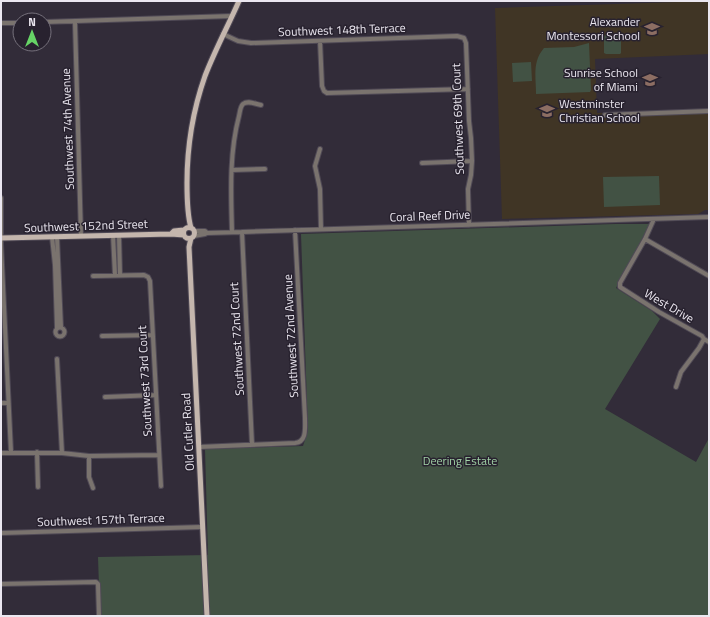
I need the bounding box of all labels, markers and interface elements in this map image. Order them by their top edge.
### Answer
north arrow [12,12,52,52]
place label: Alexander Montessori School [546,12,640,45]
text: N [28,14,36,30]
street label: Southwest 148th Terrace [278,18,406,41]
school or university icon: Alexander Montessori School [643,20,661,38]
street label: Southwest 69th Court [446,62,469,175]
place label: Sunrise School of Miami [564,63,638,96]
street label: Southwest 74th Avenue [56,68,79,190]
school or university icon: Sunrise School of Miami [641,71,659,89]
place label: Westminster Christian School [559,94,640,127]
school or university icon: Westminster Christian School [538,102,556,120]
street label: Coral Reef Drive [389,205,471,226]
street label: Southwest 152nd Street [24,214,149,237]
street label: Southwest 72nd Avenue [278,274,303,398]
street label: Southwest 72nd Court [224,281,249,396]
street label: West Drive [641,284,698,328]
street label: Southwest 73rd Court [132,324,157,437]
street label: Old Cutler Road [176,392,199,472]
park label: Deering Estate [423,451,497,470]
street label: Southwest 157th Terrace [37,508,165,531]

